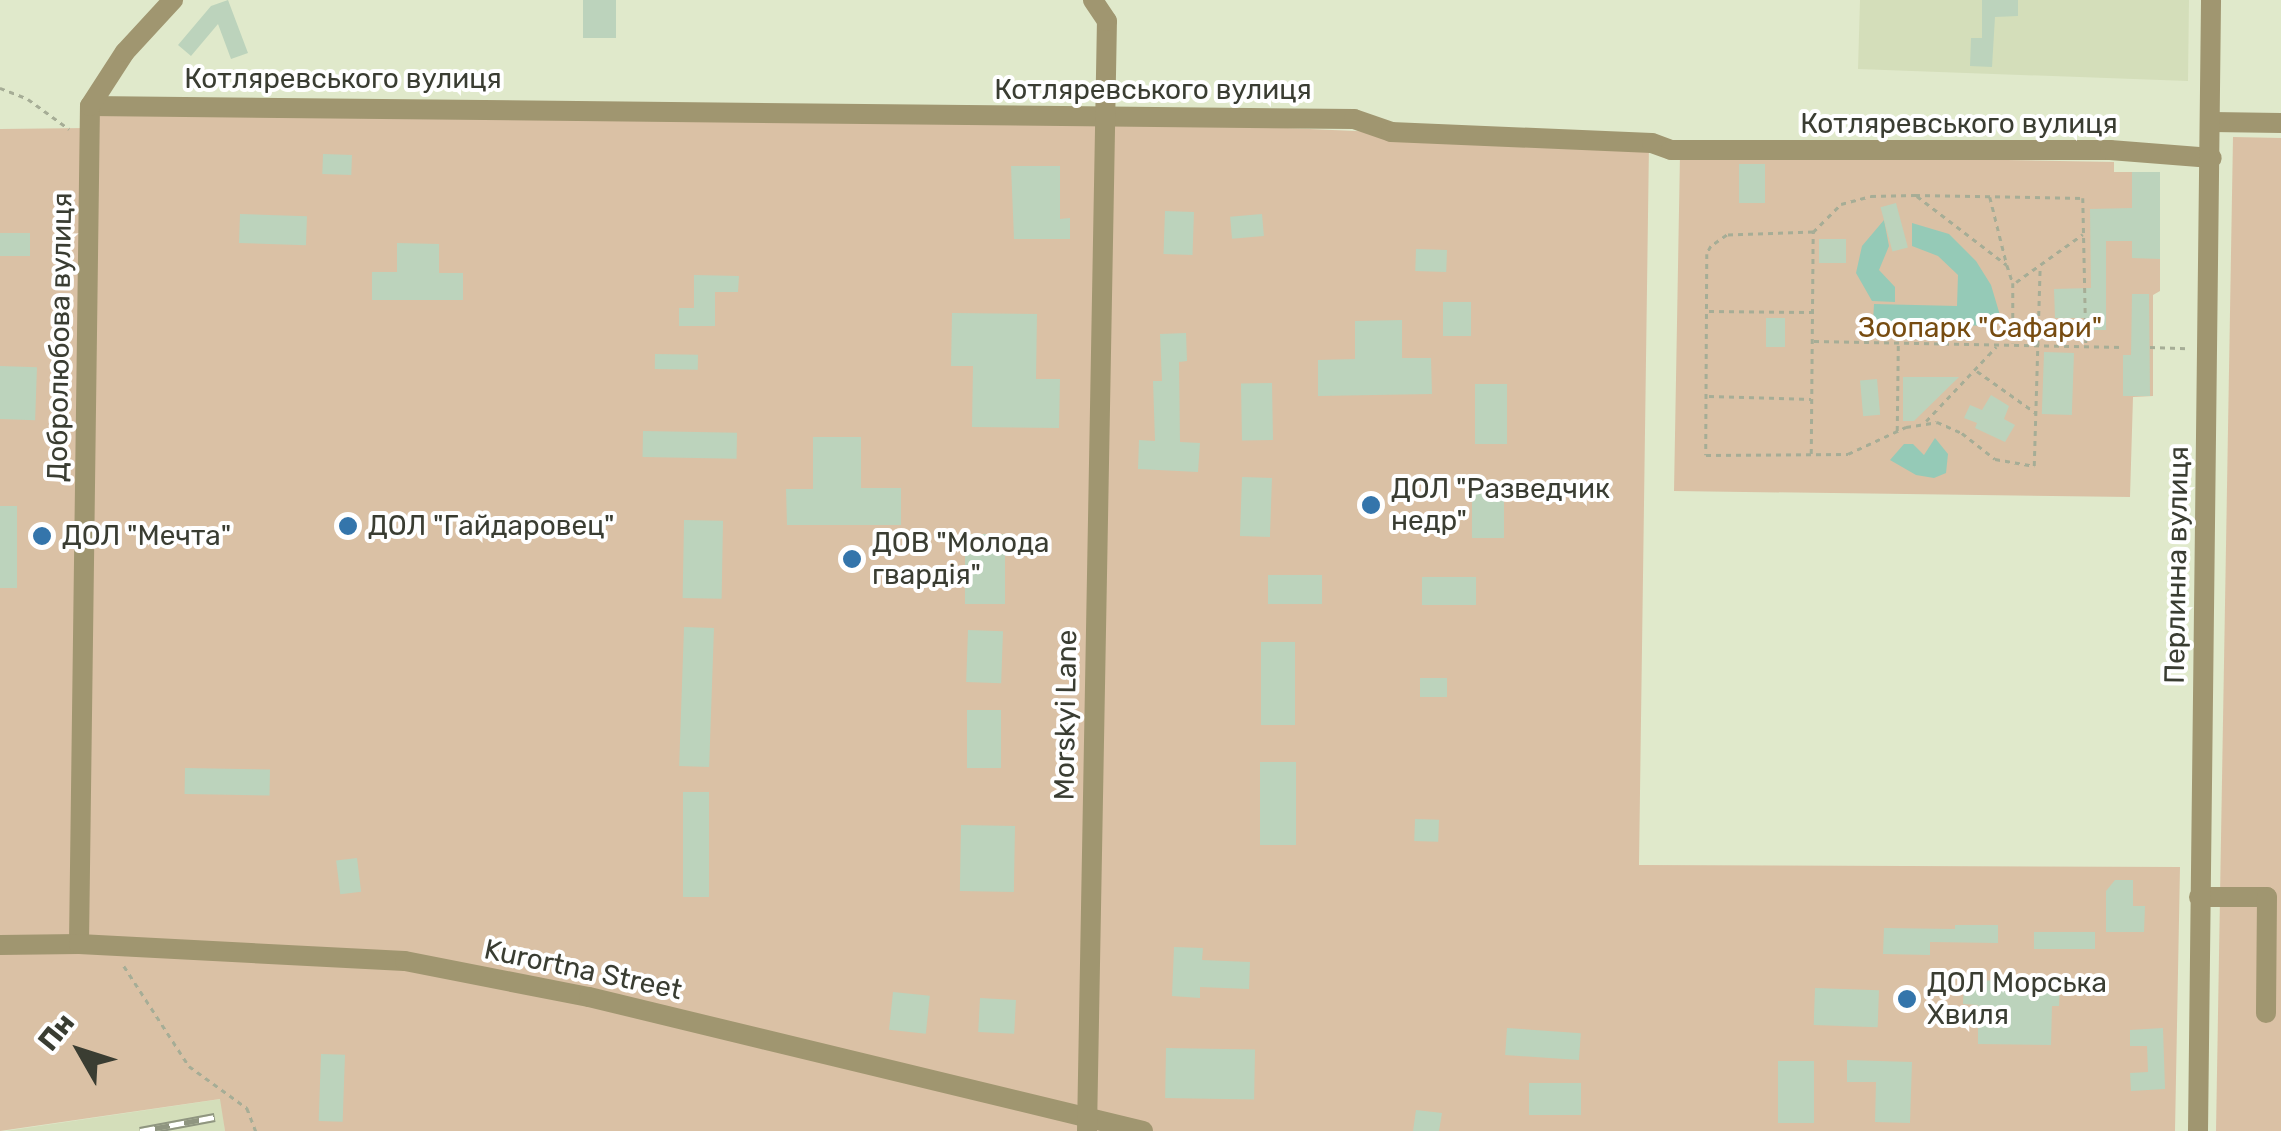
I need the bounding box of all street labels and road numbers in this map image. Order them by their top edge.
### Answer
street label: Котляревського вулиця [184,62,502,96]
street label: Котляревського вулиця [994,73,1312,107]
street label: Котляревського вулиця [1800,107,2118,141]
street label: Добролюбова вулиця [41,192,79,482]
street label: Перлинна вулиця [2158,446,2196,684]
street label: Morskyi Lane [1048,629,1084,801]
street label: Kurortna Street [481,933,685,1007]

